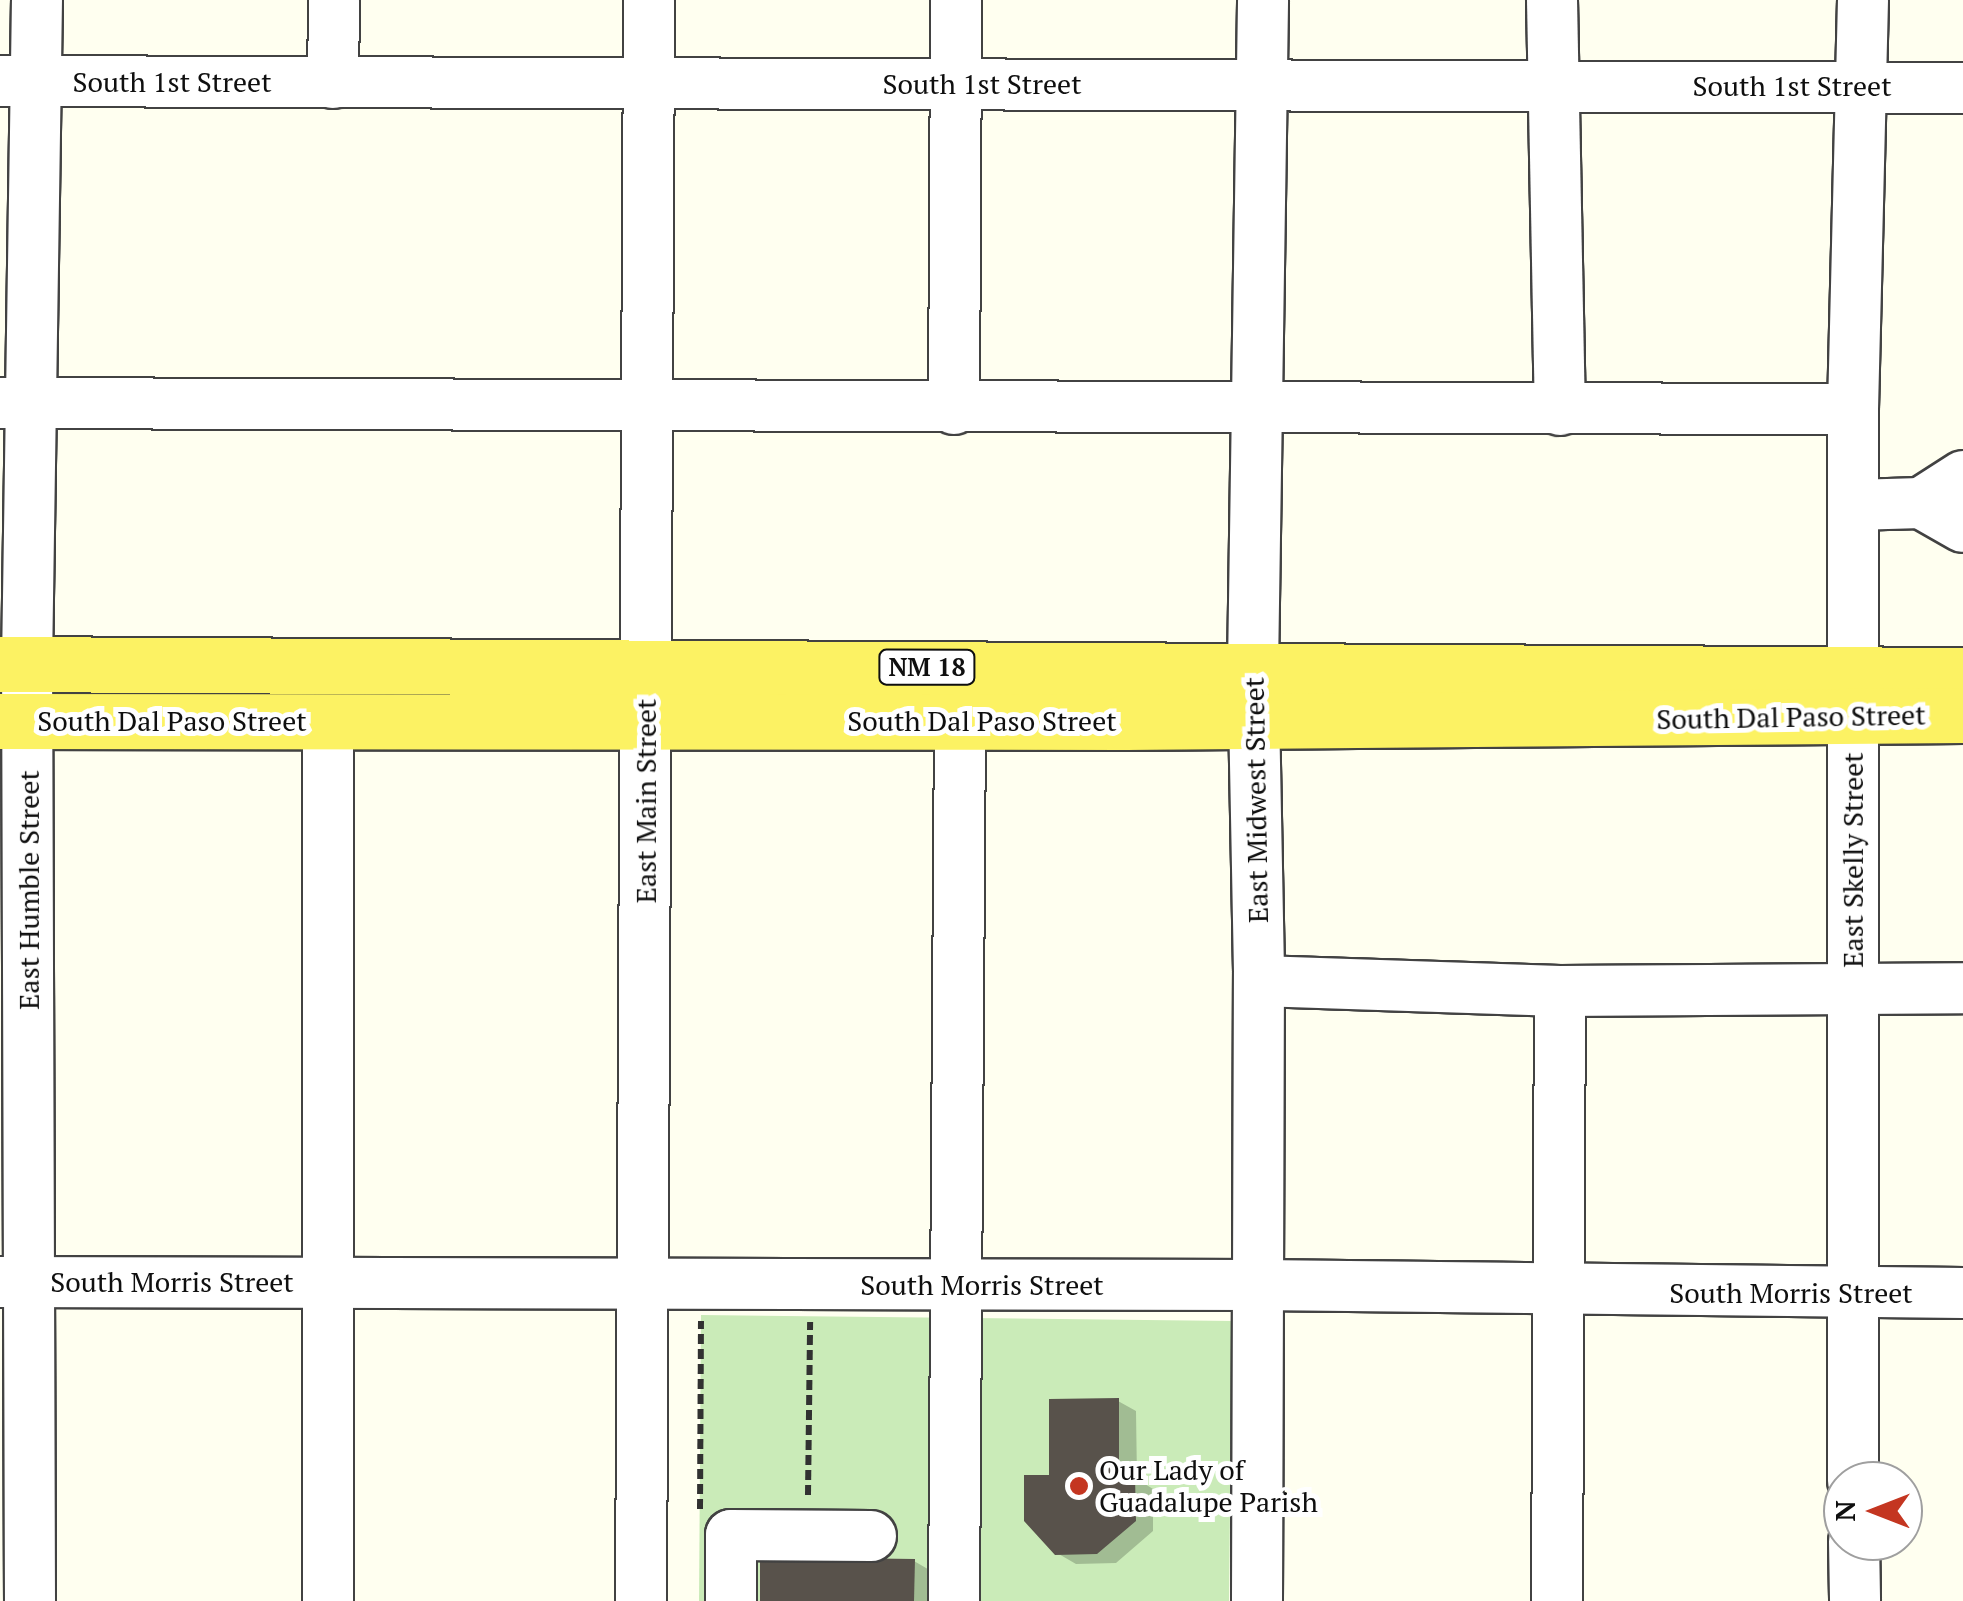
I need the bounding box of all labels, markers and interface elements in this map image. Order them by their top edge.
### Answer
street label: South 1st Street [72,65,272,99]
street label: South 1st Street [882,67,1082,101]
street label: South 1st Street [1692,69,1892,103]
road number: NM 18 [877,647,977,687]
street label: East Midwest Street [1237,677,1275,923]
street label: South Dal Paso Street [1656,698,1926,736]
street label: East Main Street [629,699,663,903]
street label: South Dal Paso Street [37,704,307,738]
street label: South Dal Paso Street [847,704,1117,738]
street label: East Skelly Street [1836,752,1870,968]
street label: East Humble Street [12,770,46,1010]
street label: South Morris Street [50,1265,294,1299]
street label: South Morris Street [860,1268,1104,1302]
street label: South Morris Street [1669,1276,1913,1310]
place label: Our Lady of Guadalupe Parish [1099,1453,1318,1519]
north arrow [1823,1461,1923,1561]
marker: Our Lady of Guadalupe Parish [1068,1475,1090,1497]
text: N [1826,1500,1863,1522]

